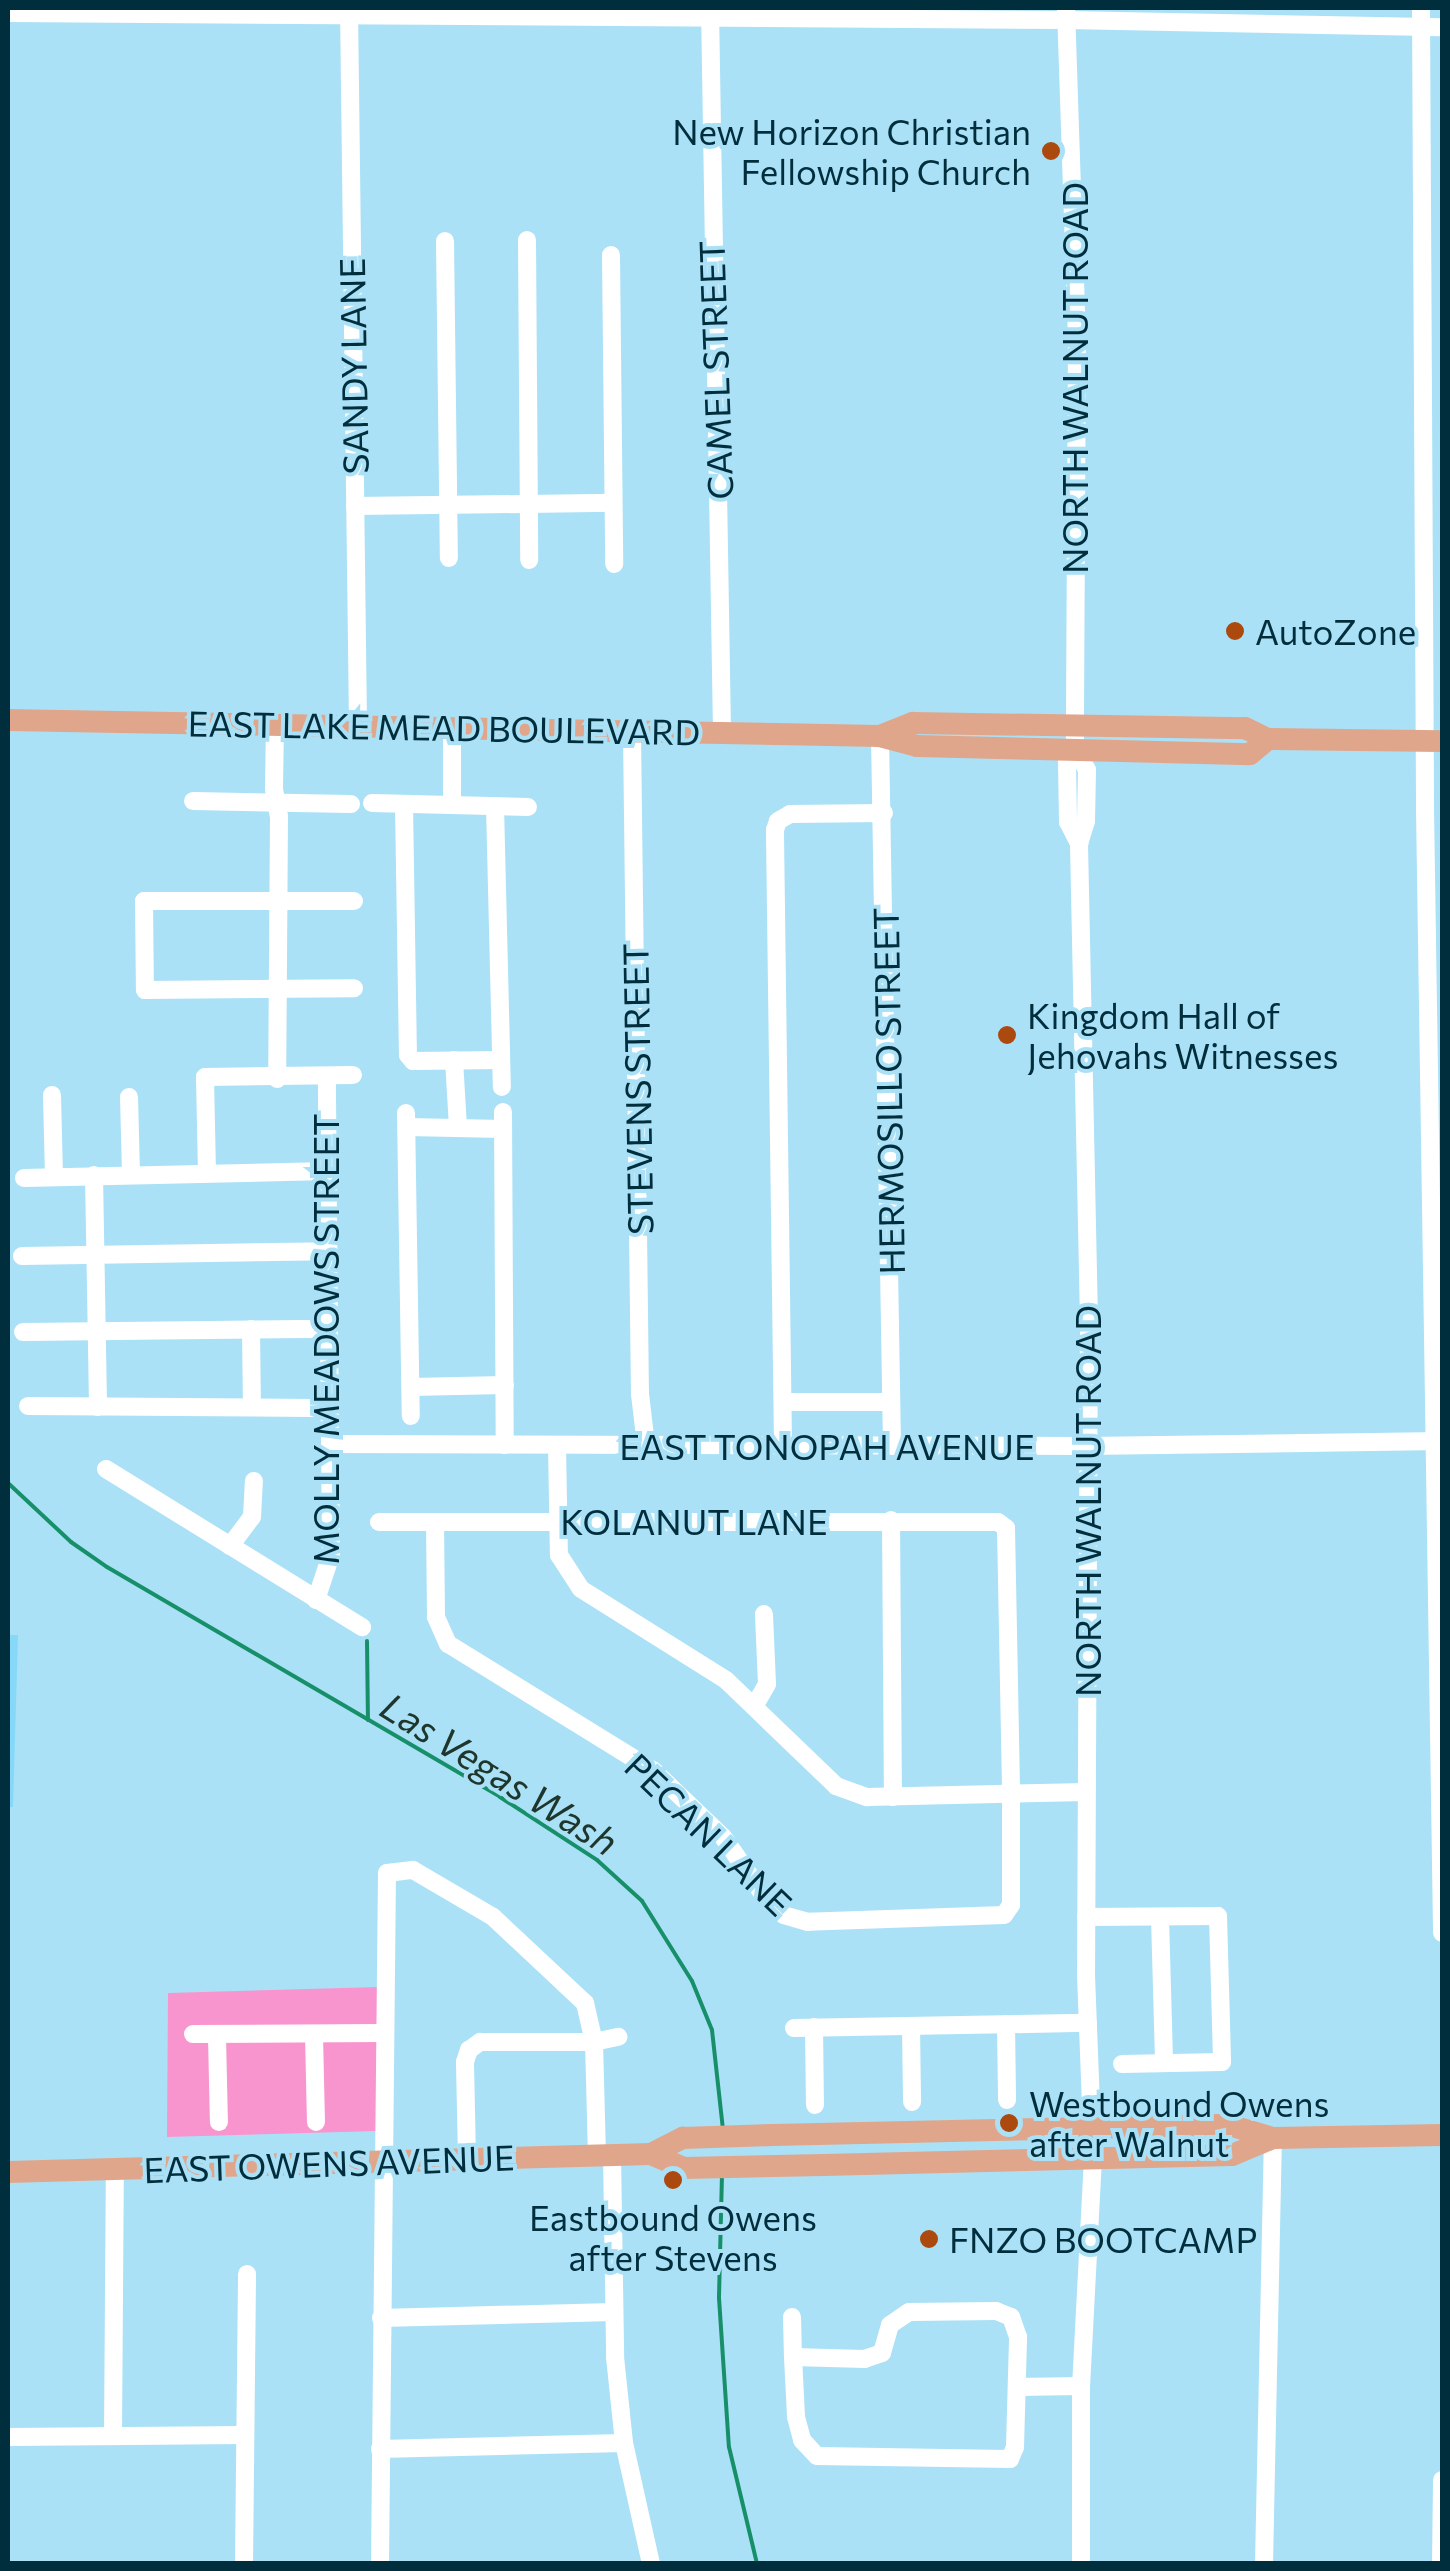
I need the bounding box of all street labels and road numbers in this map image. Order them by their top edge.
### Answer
street label: NORTH WALNUT ROAD [1053,182,1095,574]
street label: CAMEL STREET [689,240,741,500]
street label: SANDY LANE [330,257,376,475]
street label: EAST LAKE MEAD BOULEVARD [187,702,701,752]
street label: HERMOSILLO STREET [864,907,912,1275]
street label: STEVENS STREET [613,943,661,1235]
street label: MOLLY MEADOWS STREET [304,1113,346,1565]
street label: NORTH WALNUT ROAD [1066,1305,1108,1697]
street label: EAST TONOPAH AVENUE [619,1425,1035,1467]
street label: KOLANUT LANE [560,1500,828,1542]
street label: PECAN LANE [617,1744,801,1924]
street label: EAST OWENS AVENUE [143,2136,515,2190]

